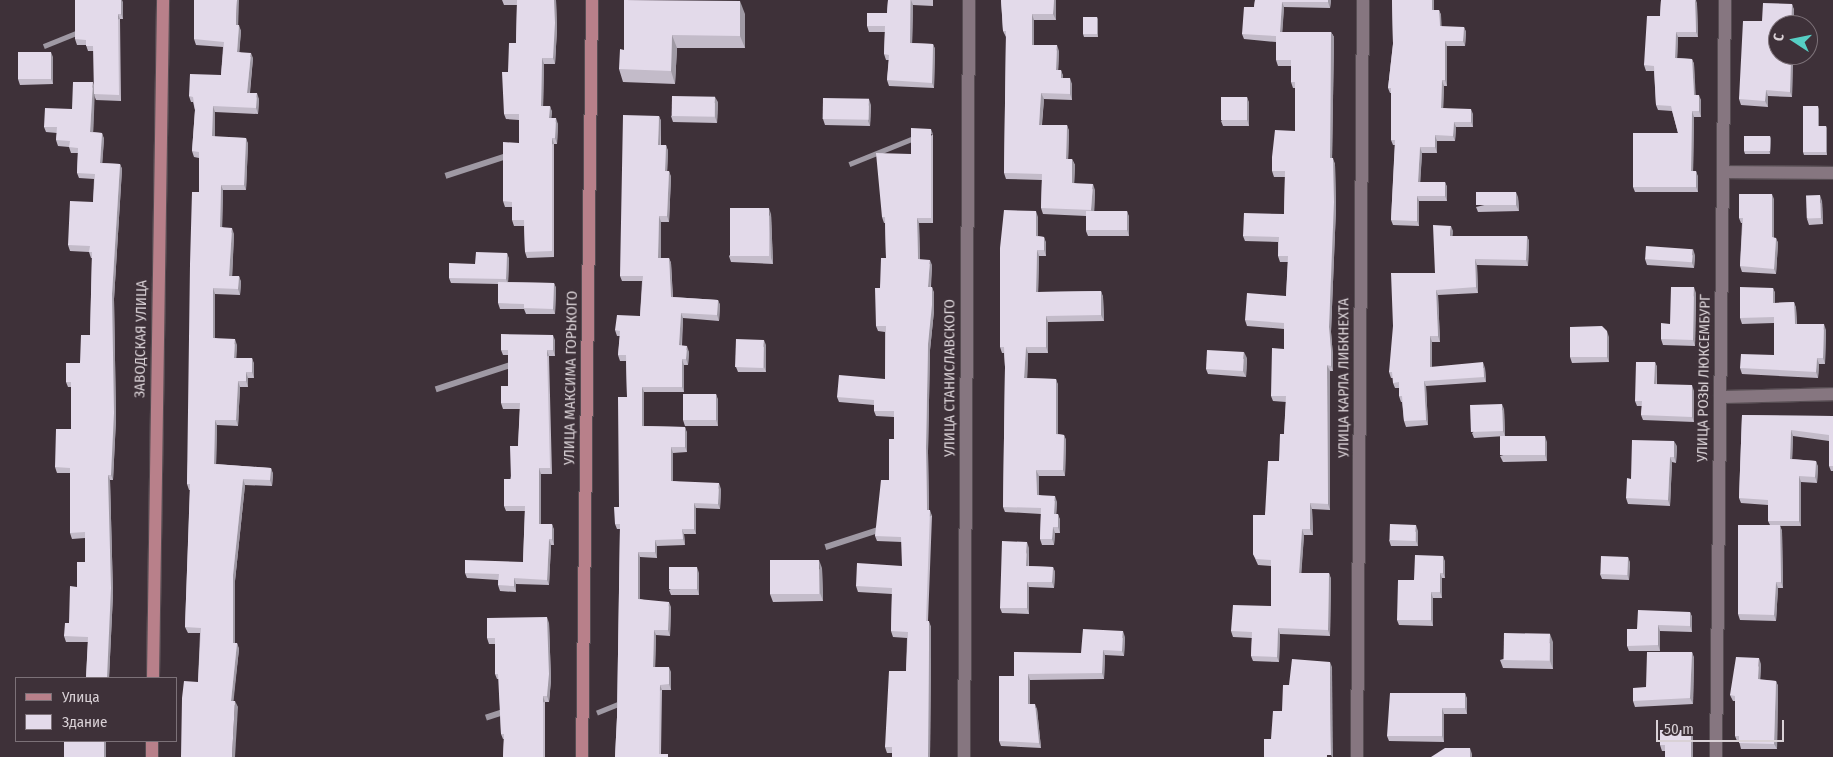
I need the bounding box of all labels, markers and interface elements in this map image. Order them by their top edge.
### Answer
north arrow [1768,15,1818,65]
text: С [1770,32,1788,42]
street label: ЗАВОДСКАЯ УЛИЦА [131,280,151,398]
street label: УЛИЦА МАКСИМА ГОРЬКОГО [560,291,582,465]
street label: УЛИЦА РОЗЫ ЛЮКСЕМБУРГ [1694,294,1714,462]
street label: УЛИЦА КАРЛА ЛИБКНЕХТА [1335,298,1353,458]
street label: УЛИЦА СТАНИСЛАВСКОГО [941,299,959,457]
legend [15,677,178,742]
text: Улица [62,688,100,706]
scale bar [1658,710,1786,742]
text: Здание [62,713,108,731]
text: 50 m [1664,720,1694,738]

